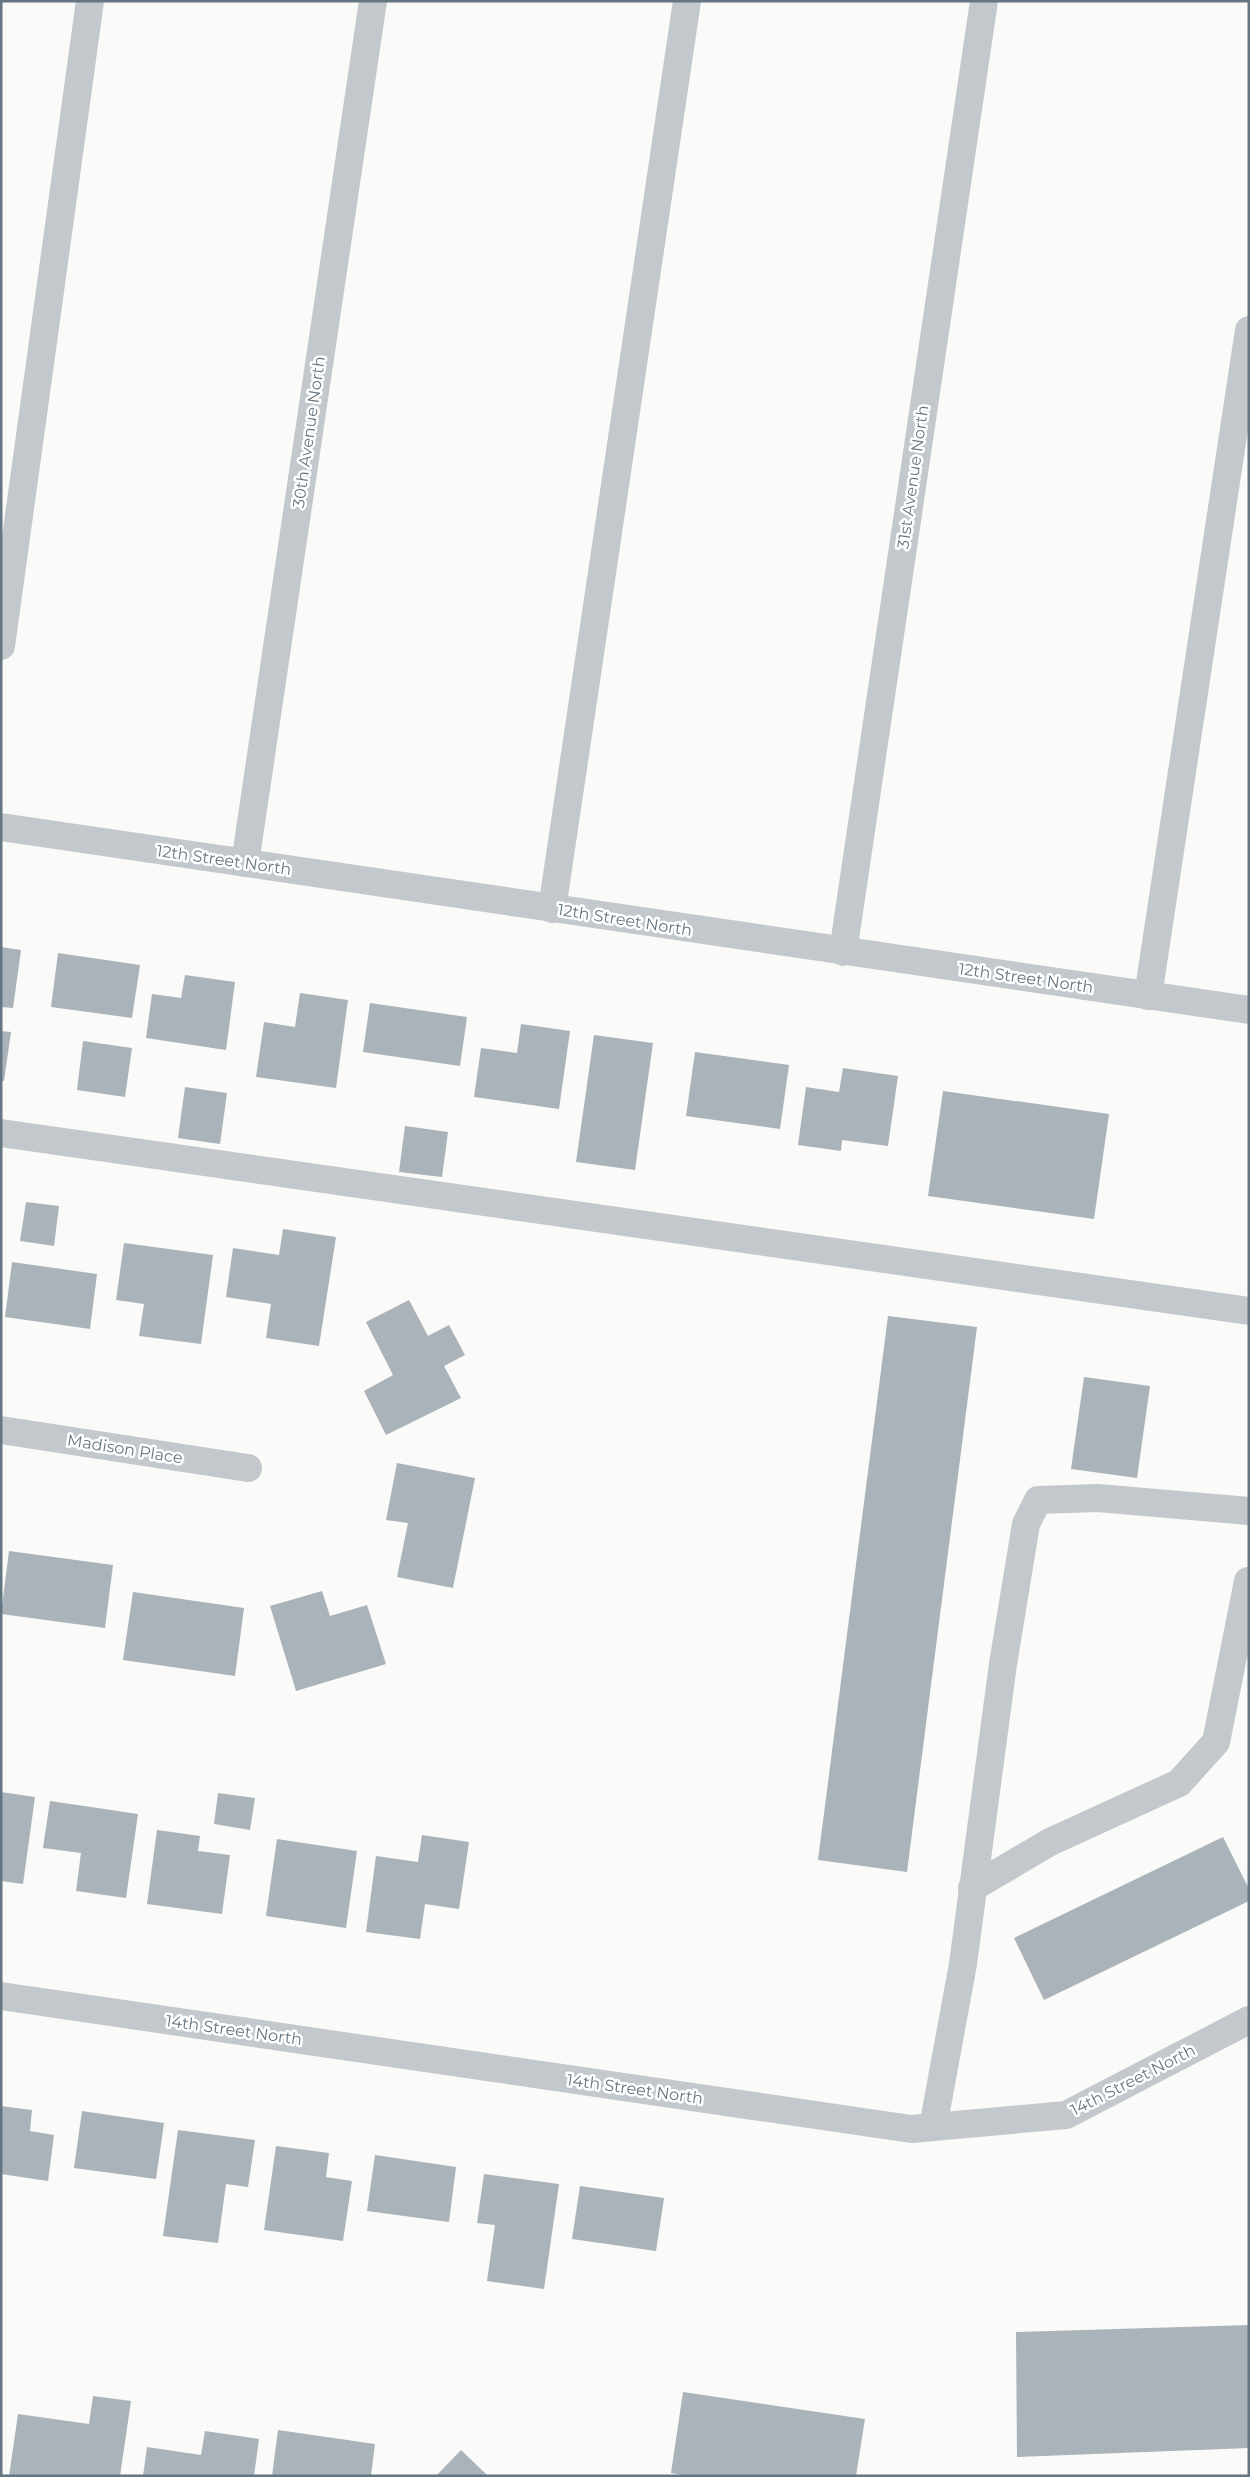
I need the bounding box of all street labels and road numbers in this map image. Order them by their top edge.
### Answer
street label: 30th Avenue North [289,355,329,509]
street label: 31st Avenue North [894,404,932,550]
street label: 12th Street North [155,841,293,879]
street label: 12th Street North [556,900,694,940]
street label: 12th Street North [957,959,1095,997]
street label: Madison Place [66,1431,184,1467]
street label: 14th Street North [165,2011,303,2049]
street label: 14th Street North [1067,2040,1199,2120]
street label: 14th Street North [566,2070,704,2108]

